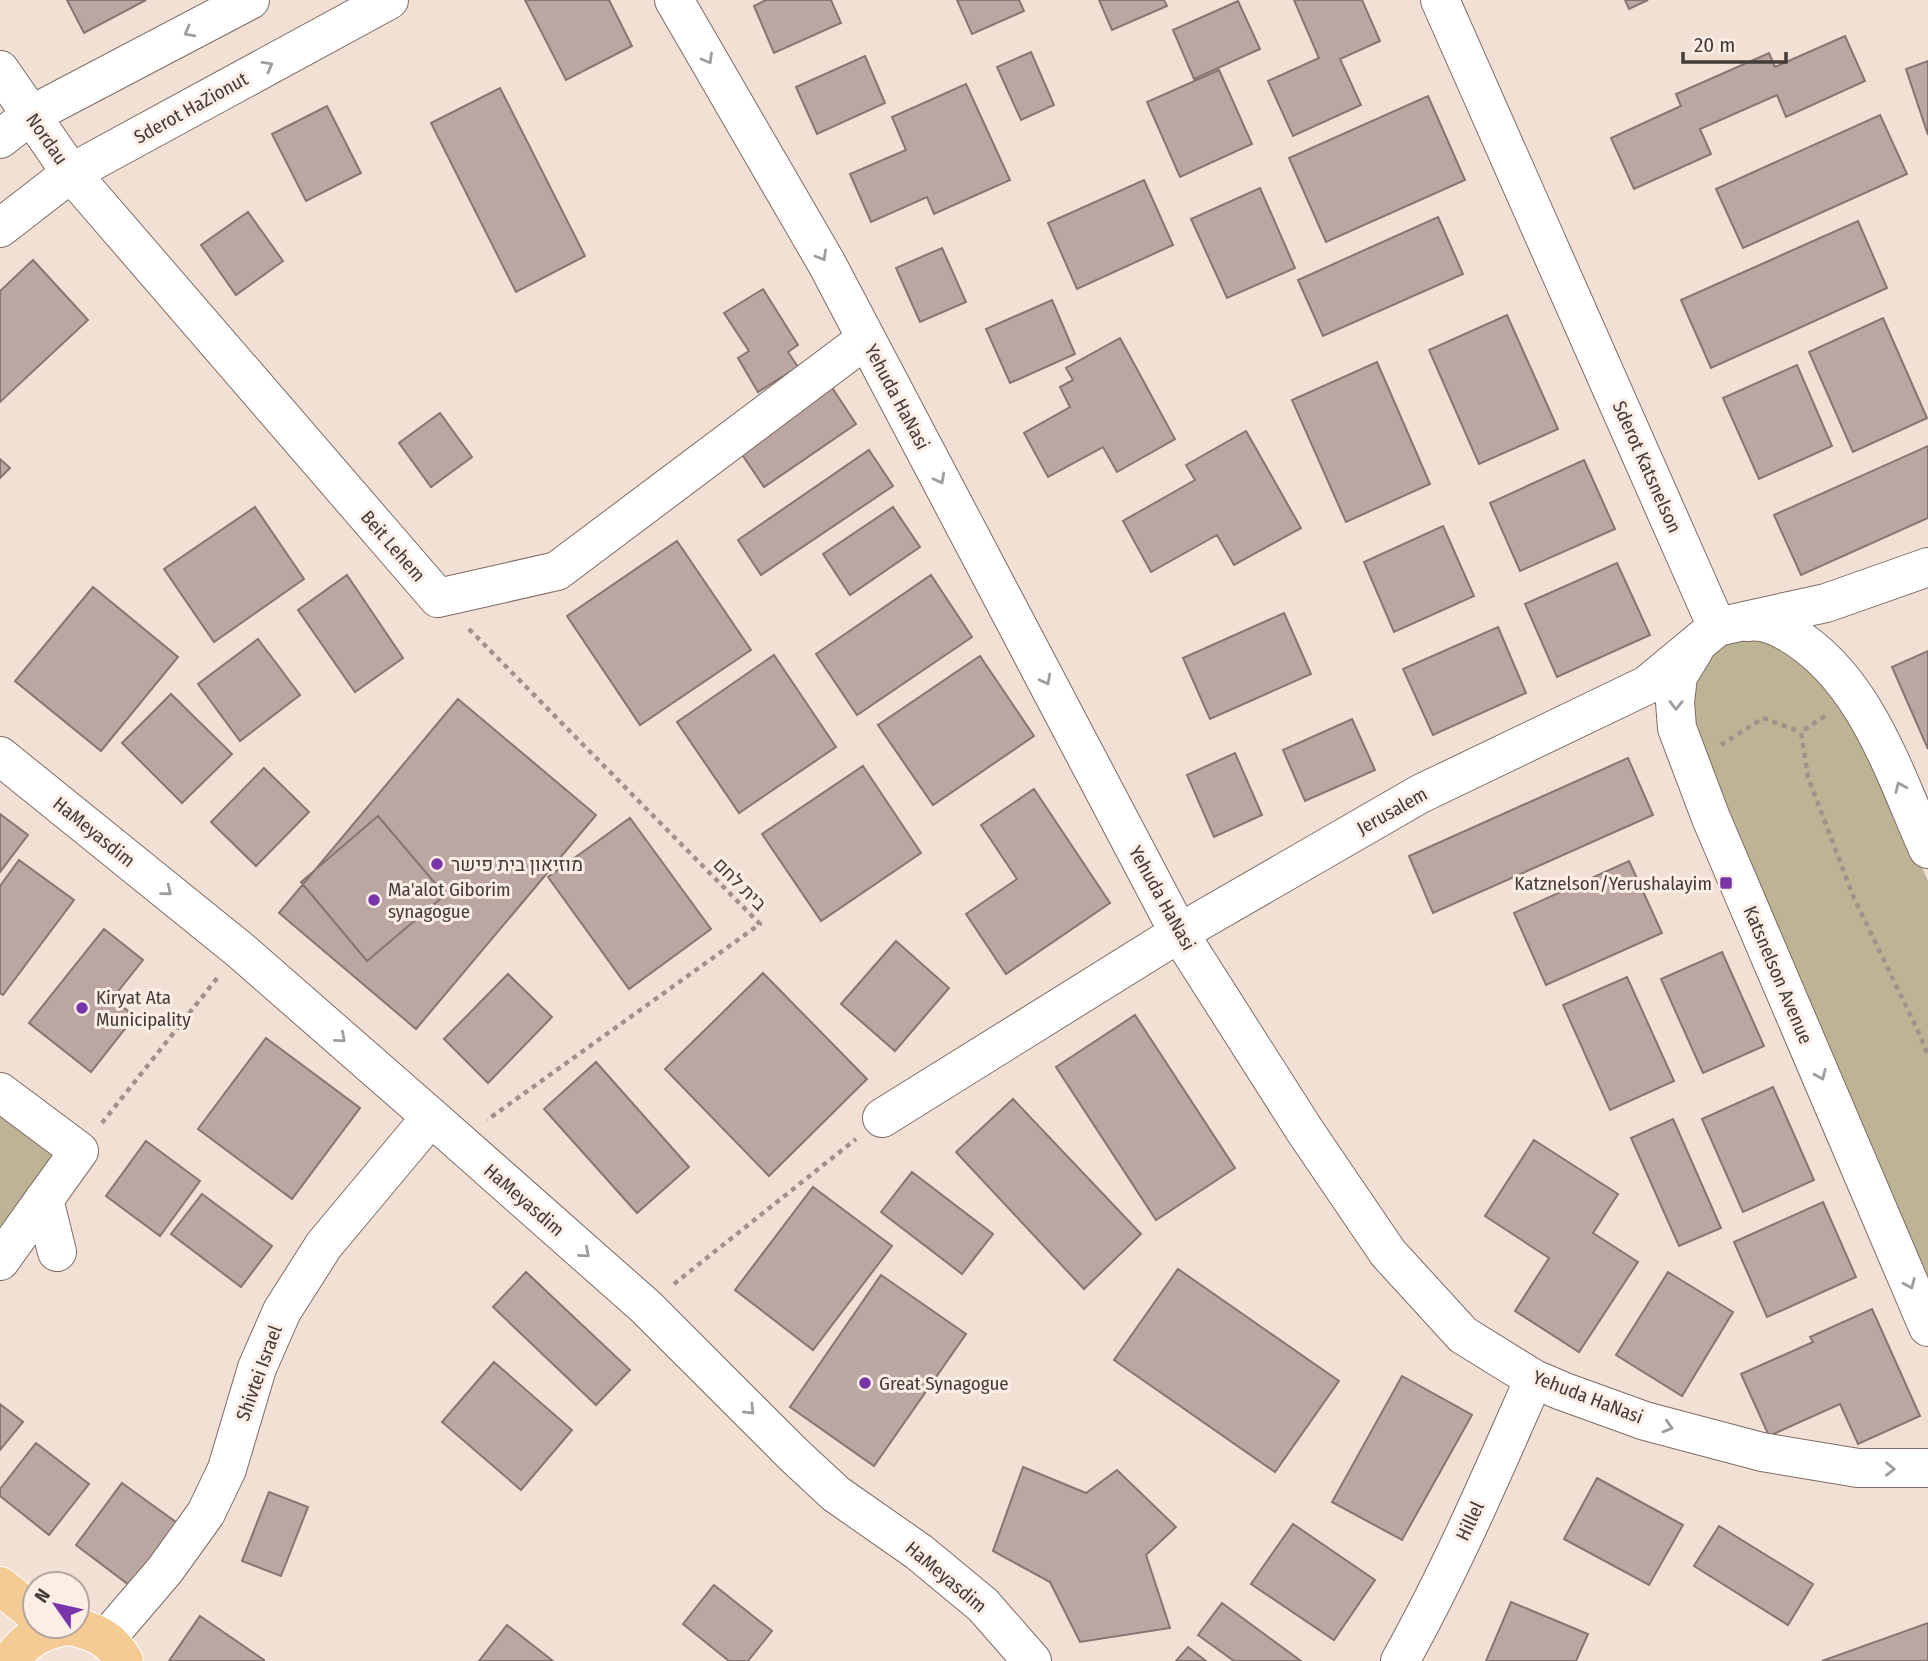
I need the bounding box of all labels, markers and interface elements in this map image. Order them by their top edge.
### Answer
scale bar [1683,21,1786,65]
one-way arrow [184,23,196,37]
text: 20 m [1694,32,1735,58]
one-way arrow [700,52,713,64]
one-way arrow [260,61,273,74]
street label: Sderot HaZionut [130,67,253,149]
street label: Nordau [21,109,73,169]
one-way arrow [814,249,827,261]
street label: Yehuda HaNasi [860,340,934,454]
street label: Sderot Katsnelson [1608,398,1686,536]
one-way arrow [932,471,945,484]
street label: Beit Lehem [356,506,430,586]
one-way arrow [1038,673,1051,685]
one-way arrow [1668,700,1684,711]
one-way arrow [1894,781,1908,794]
street label: Jerusalem [1353,782,1431,840]
street label: HaMeyasdim [48,792,140,872]
street label: Yehuda HaNasi [1124,842,1200,954]
place label: מוזיאון בית פישר [451,853,583,876]
street label: בית לחם [709,853,771,915]
marker: מוזיאון בית פישר [429,856,445,872]
place label: Katznelson/Yerushalayim [1514,872,1712,895]
marker: Katznelson/Yerushalayim [1718,875,1734,891]
place label: Ma'alot Giborim synagogue [388,878,511,923]
one-way arrow [160,883,172,896]
marker: Ma'alot Giborim synagogue [366,892,382,908]
street label: Katsnelson Avenue [1739,903,1817,1047]
place label: Kiryat Ata Municipality [96,986,191,1031]
marker: Kiryat Ata Municipality [74,1000,90,1016]
one-way arrow [332,1030,345,1042]
one-way arrow [1812,1068,1826,1080]
street label: HaMeyasdim [479,1159,569,1241]
one-way arrow [577,1245,590,1257]
one-way arrow [1902,1277,1916,1290]
street label: Shivtei Israel [231,1322,287,1424]
street label: Yehuda HaNasi [1530,1365,1646,1429]
place label: Great Synagogue [879,1372,1009,1395]
marker: Great Synagogue [857,1375,873,1391]
one-way arrow [741,1402,754,1415]
one-way arrow [1661,1419,1673,1433]
one-way arrow [1886,1461,1896,1477]
street label: Hillel [1451,1498,1489,1544]
street label: HaMeyasdim [901,1536,991,1618]
north arrow [21,1570,91,1640]
text: N [30,1585,55,1607]

